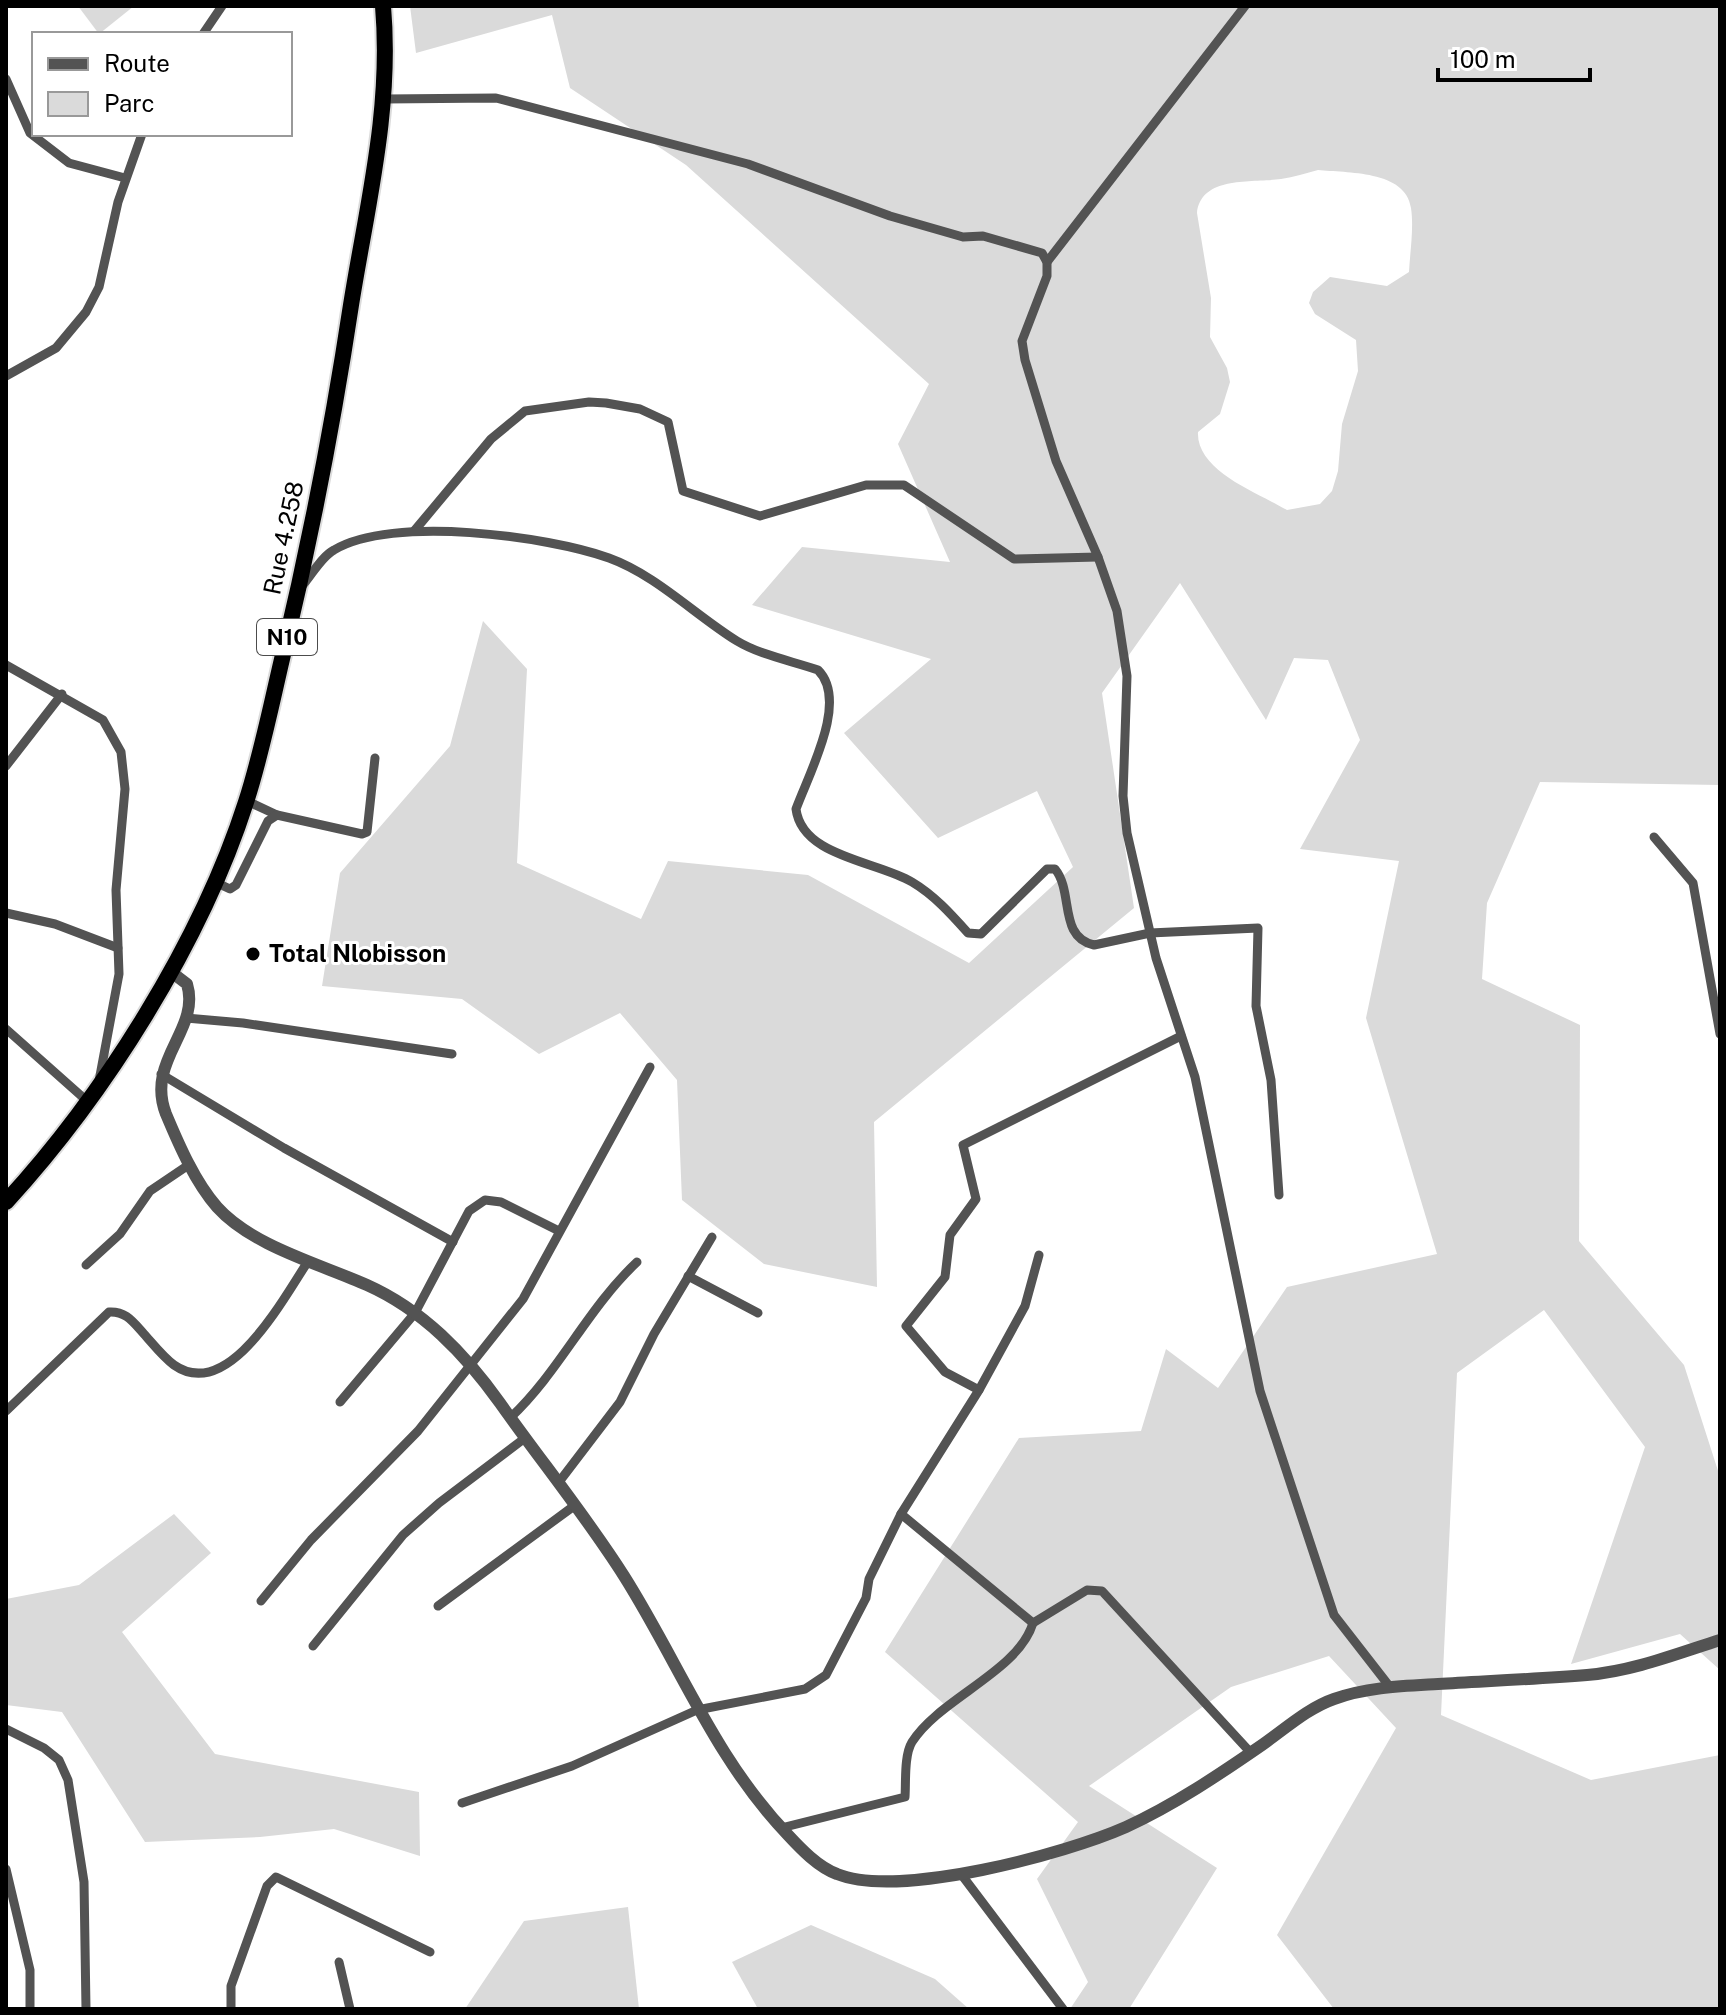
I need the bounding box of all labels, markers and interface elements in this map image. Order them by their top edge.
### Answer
legend [32,32,292,136]
scale bar [1438,32,1590,82]
text: 100 m [1450,45,1516,73]
text: Route [104,49,170,77]
text: Parc [104,89,155,117]
street label: Rue 4.258 [257,478,309,597]
road number: N10 [257,619,317,655]
place label: Total Nlobisson [269,939,446,967]
marker: Total Nlobisson [244,945,262,963]

